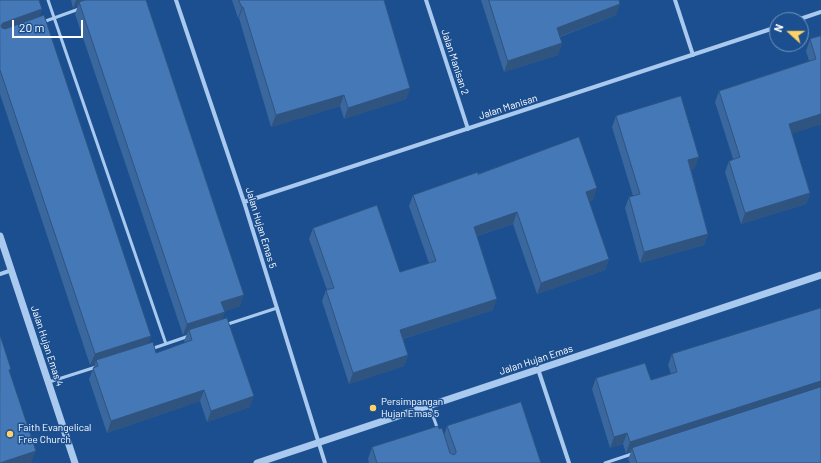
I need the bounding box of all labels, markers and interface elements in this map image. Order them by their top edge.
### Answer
scale bar [14,12,85,38]
north arrow [769,12,809,52]
text: 20 m [19,20,45,34]
text: N [771,22,786,34]
street label: Jalan Manisan 2 [439,28,471,96]
street label: Jalan Manisan [477,92,539,122]
street label: Jalan Hujan Emas 5 [243,186,279,270]
street label: Jalan Hujan Emas 4 [28,304,66,388]
street label: Jalan Hujan Emas [498,342,574,378]
place label: Persimpangan Hujan Emas 5 [381,396,443,420]
marker: Persimpangan Hujan Emas 5 [368,403,378,413]
place label: Faith Evangelical Free Church [18,422,91,446]
marker: Faith Evangelical Free Church [5,429,15,439]

